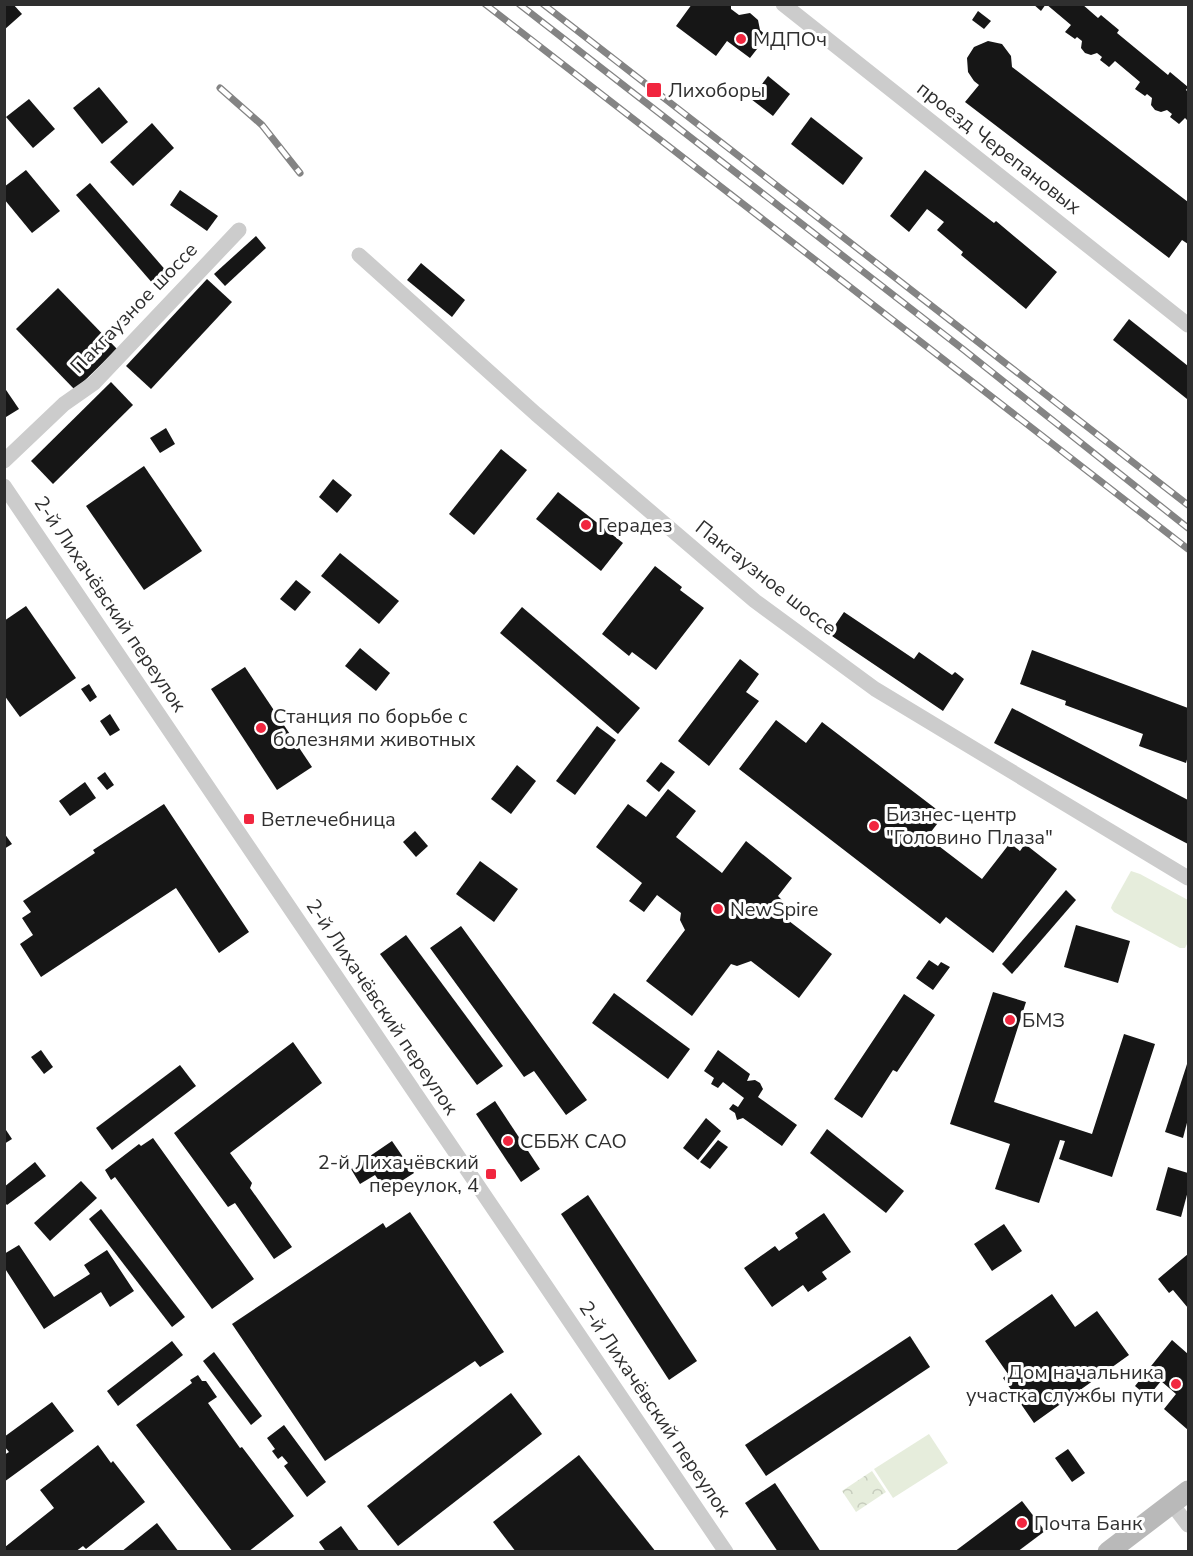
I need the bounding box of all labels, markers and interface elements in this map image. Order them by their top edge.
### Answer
place label: МДПОч [753,26,827,53]
marker: МДПОч [734,32,748,46]
street label: проезд Черепановых [911,75,1087,221]
place label: Лихоборы [668,77,765,104]
marker: Лихоборы [645,81,663,99]
street label: Пакгаузное шоссе [64,237,204,379]
street label: 2-й Лихачёвский переулок [28,491,193,718]
place label: Герадез [598,512,673,539]
street label: Пакгаузное шоссе [690,514,842,642]
marker: Герадез [579,518,593,532]
place label: Станция по борьбе с болезнями животных [273,703,476,753]
marker: Станция по борьбе с болезнями животных [254,721,268,735]
place label: Бизнес-центр "Головино Плаза" [886,801,1053,851]
place label: Ветлечебница [261,806,396,833]
marker: Ветлечебница [242,812,256,826]
marker: Бизнес-центр "Головино Плаза" [867,819,881,833]
street label: 2-й Лихачёвский переулок [300,894,465,1121]
place label: NewSpire [730,896,818,923]
marker: NewSpire [711,902,725,916]
place label: БМЗ [1022,1007,1065,1034]
marker: БМЗ [1003,1013,1017,1027]
place label: СББЖ САО [520,1128,627,1155]
marker: СББЖ САО [501,1134,515,1148]
place label: 2-й Лихачёвский переулок, 4 [318,1149,479,1199]
marker: 2-й Лихачёвский переулок, 4 [484,1167,498,1181]
street label: 2-й Лихачёвский переулок [573,1296,738,1523]
place label: Дом начальника участка службы пути [966,1359,1164,1409]
marker: Дом начальника участка службы пути [1169,1377,1183,1391]
place label: Почта Банк [1034,1510,1143,1537]
marker: Почта Банк [1015,1516,1029,1530]

